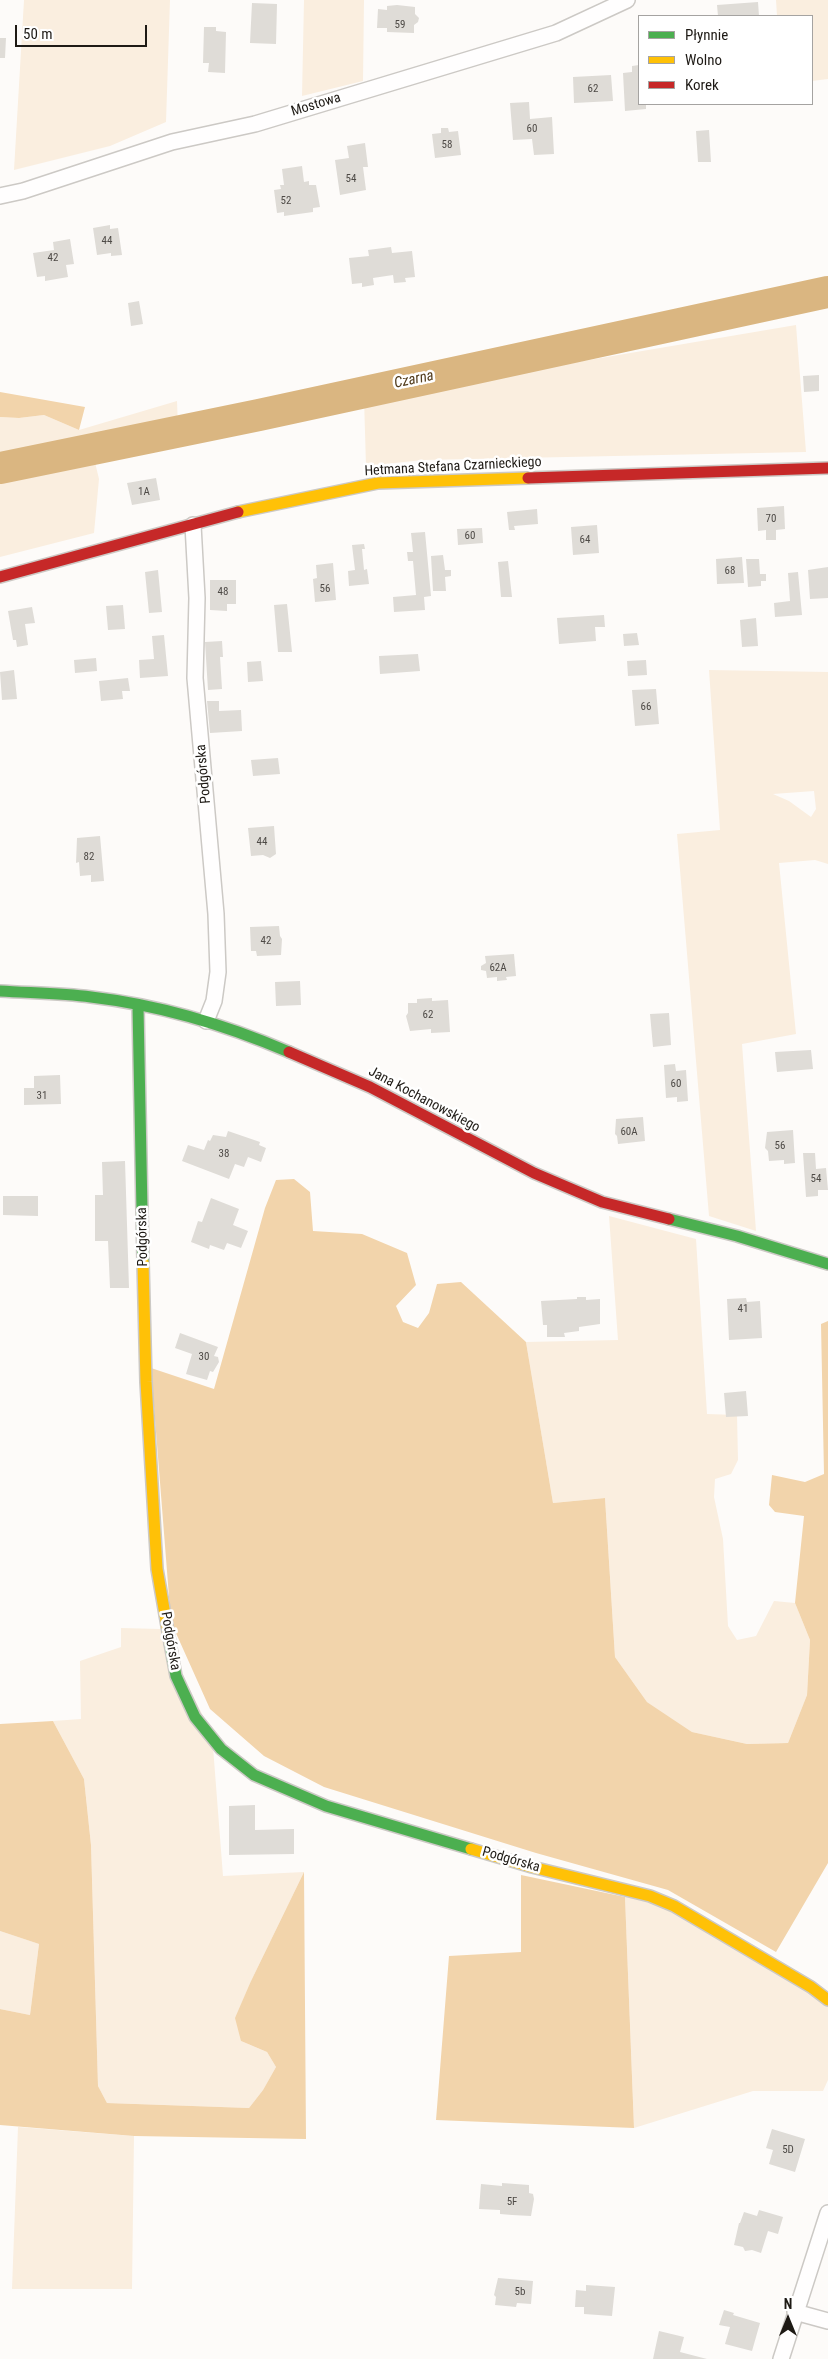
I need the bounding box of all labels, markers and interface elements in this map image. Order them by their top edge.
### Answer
scale bar [18,15,150,47]
legend [638,15,813,105]
house number: 59 [395,18,405,32]
text: 50 m [23,25,53,43]
text: Płynnie [685,26,728,44]
text: Wolno [685,51,722,69]
text: Korek [685,76,719,94]
house number: 62 [588,82,598,96]
street label: Mostowa [289,90,343,120]
house number: 60 [527,122,537,136]
house number: 58 [442,138,452,152]
house number: 54 [346,172,356,186]
house number: 52 [281,194,291,208]
house number: 44 [102,234,112,248]
house number: 42 [48,251,58,265]
water label: Czarna [393,367,435,393]
street label: Hetmana Stefana Czarnieckiego [364,454,542,480]
house number: 1A [138,485,150,499]
house number: 70 [766,512,776,526]
house number: 60 [465,529,475,543]
house number: 64 [580,533,590,547]
house number: 68 [725,564,735,578]
house number: 56 [320,582,330,596]
house number: 48 [218,585,228,599]
house number: 66 [641,700,651,714]
street label: Podgórska [193,744,215,804]
house number: 44 [257,835,267,849]
house number: 82 [84,850,94,864]
house number: 42 [261,934,271,948]
house number: 62A [489,961,507,975]
house number: 62 [423,1008,433,1022]
street label: Jana Kochanowskiego [365,1064,483,1136]
house number: 60 [671,1077,681,1091]
house number: 31 [37,1089,47,1103]
house number: 60A [620,1125,638,1139]
house number: 56 [775,1139,785,1153]
house number: 38 [219,1147,229,1161]
house number: 54 [811,1172,821,1186]
street label: Podgórska [134,1207,152,1267]
house number: 41 [738,1302,748,1316]
house number: 30 [199,1350,209,1364]
street label: Podgórska [157,1610,183,1672]
street label: Podgórska [480,1844,542,1876]
house number: 5D [782,2143,794,2157]
house number: 5F [507,2195,517,2209]
house number: 5b [515,2285,525,2299]
north arrow [763,2294,813,2344]
text: N [784,2296,792,2312]

